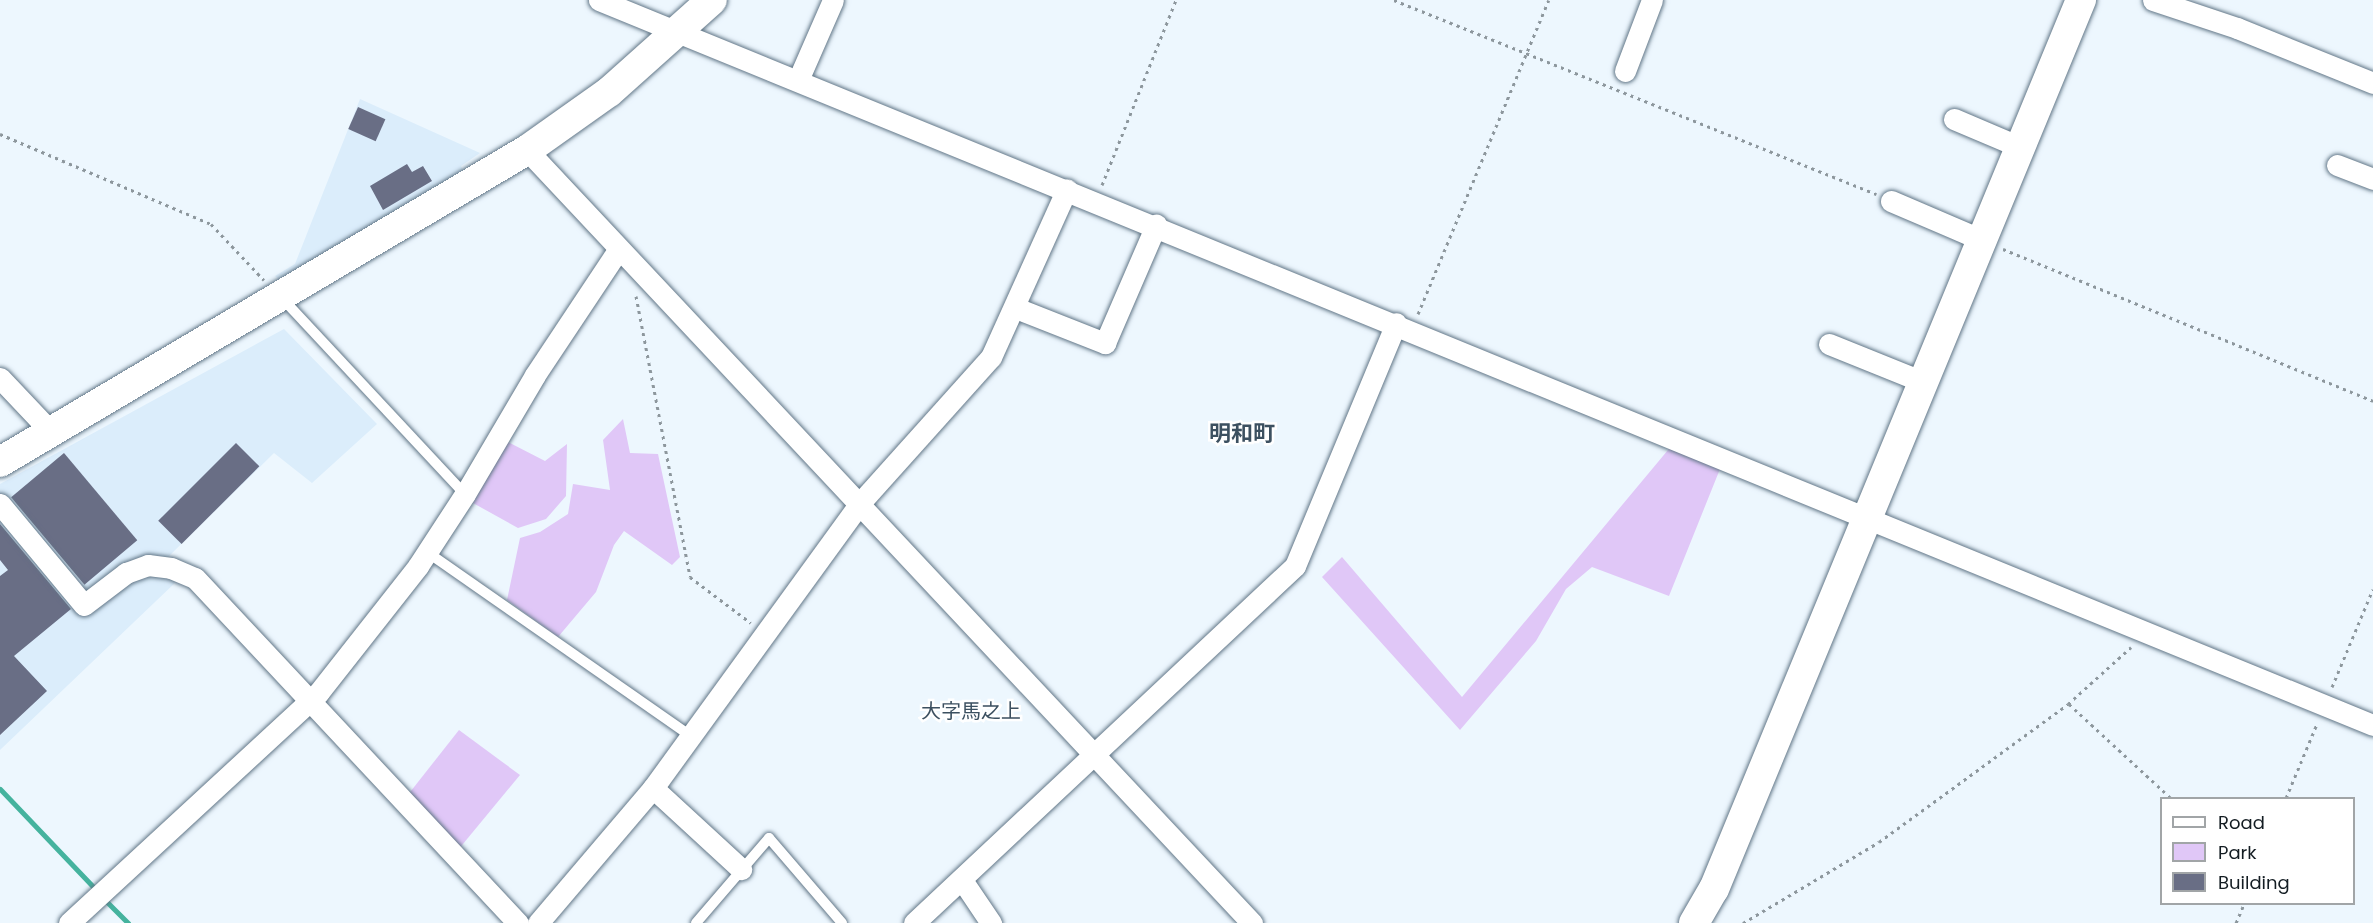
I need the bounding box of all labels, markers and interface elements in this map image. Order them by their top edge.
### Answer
district label: 明和町 [1209,421,1275,447]
district label: 大字馬之上 [921,699,1021,723]
legend [2160,797,2355,905]
text: Road [2218,810,2265,835]
text: Park [2218,840,2257,865]
text: Building [2218,870,2290,895]

